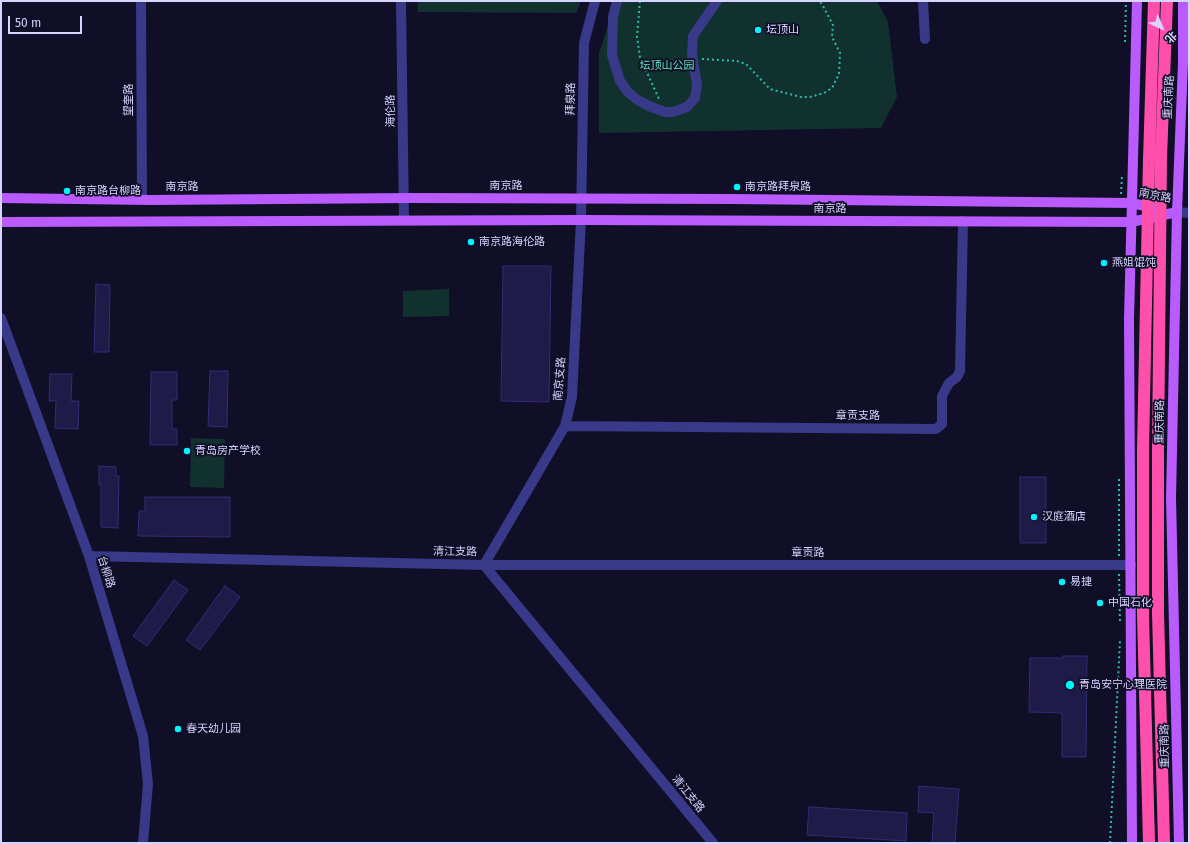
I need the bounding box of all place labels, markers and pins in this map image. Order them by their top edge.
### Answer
place label: 坛顶山 [766,23,799,37]
marker: 坛顶山 [753,25,763,35]
place label: 南京路拜泉路 [745,180,811,194]
marker: 南京路拜泉路 [732,182,742,192]
place label: 南京路台柳路 [75,184,141,198]
marker: 南京路台柳路 [62,186,72,196]
place label: 南京路海伦路 [479,235,545,249]
marker: 南京路海伦路 [466,237,476,247]
place label: 燕姐馄饨 [1112,256,1156,270]
marker: 燕姐馄饨 [1099,258,1109,268]
place label: 青岛房产学校 [195,444,261,458]
marker: 青岛房产学校 [182,446,192,456]
place label: 汉庭酒店 [1042,510,1086,524]
marker: 汉庭酒店 [1029,512,1039,522]
place label: 易捷 [1070,575,1092,589]
marker: 易捷 [1057,577,1067,587]
place label: 中国石化 [1108,596,1152,610]
marker: 中国石化 [1095,598,1105,608]
place label: 青岛安宁心理医院 [1079,678,1167,692]
marker: 青岛安宁心理医院 [1064,679,1076,691]
place label: 春天幼儿园 [186,722,241,736]
marker: 春天幼儿园 [173,724,183,734]

